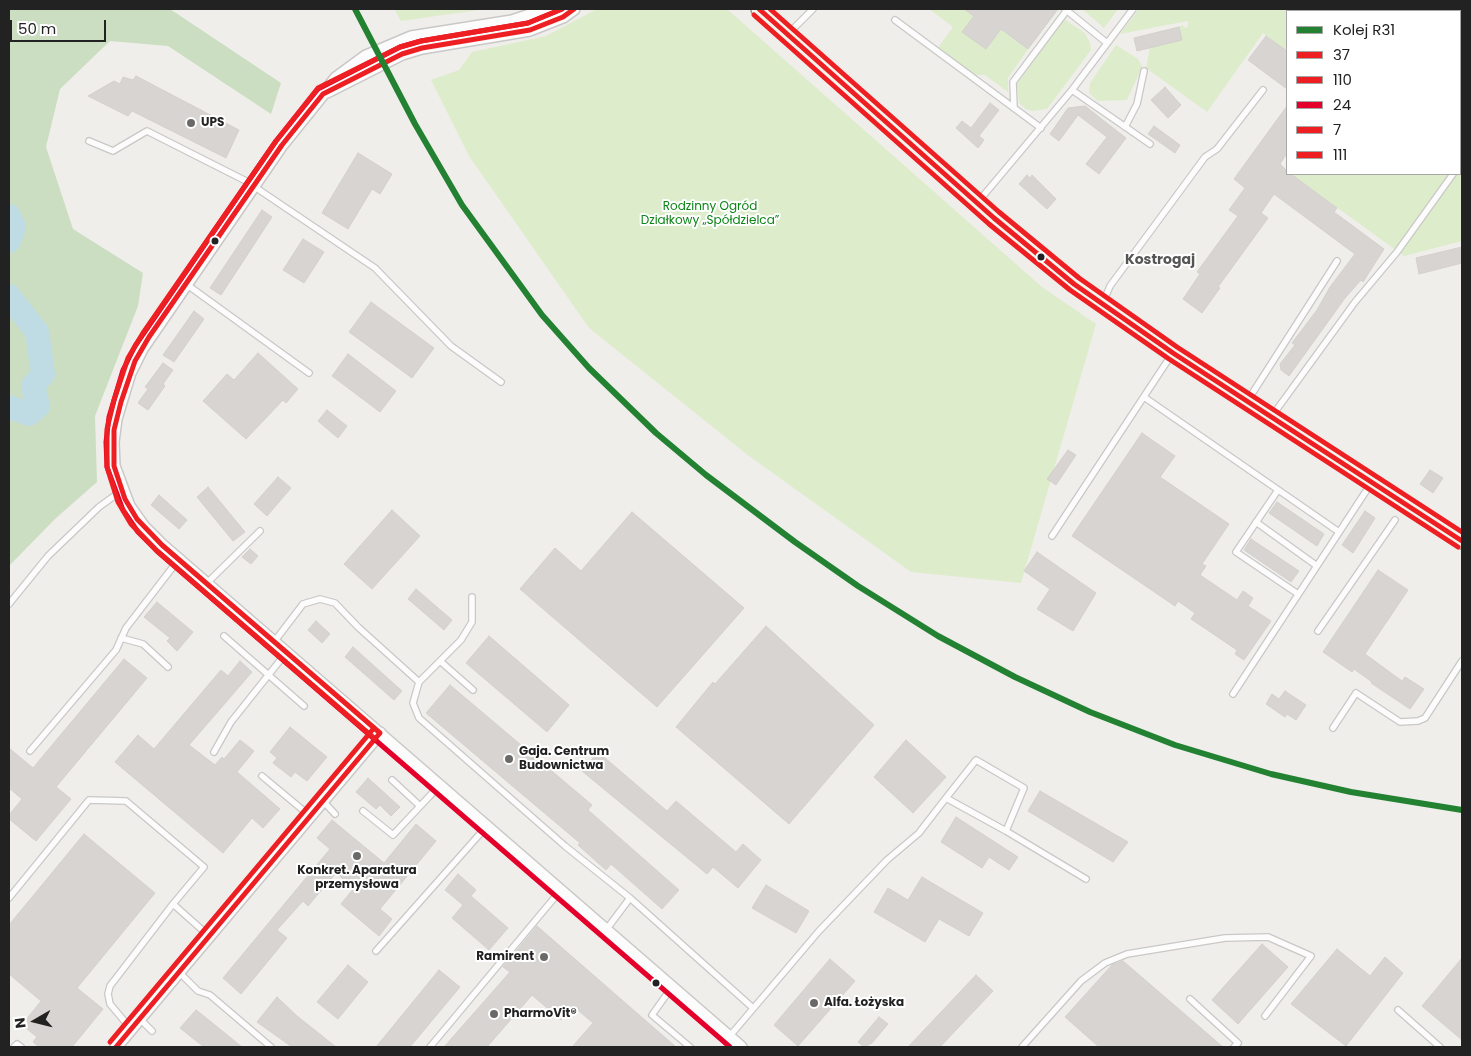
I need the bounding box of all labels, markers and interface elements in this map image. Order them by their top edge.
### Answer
scale bar [12,10,109,42]
legend [1286,10,1461,175]
text: 50 m [18,18,56,39]
text: Kolej R31 [1333,19,1395,40]
text: 37 [1333,44,1350,65]
text: 110 [1333,69,1352,90]
text: 24 [1333,94,1351,115]
place label: UPS [201,116,224,130]
marker: UPS [185,117,197,129]
text: 7 [1333,119,1341,140]
text: 111 [1333,144,1347,165]
park label: Rodzinny Ogród Działkowy „Spółdzielca” [641,200,779,228]
unlabelled marker [210,236,220,246]
unlabelled marker [1036,252,1046,262]
district label: Kostrogaj [1125,252,1195,268]
place label: Gaja. Centrum Budownictwa [519,745,609,773]
marker: Gaja. Centrum Budownictwa [503,753,515,765]
marker: Konkret. Aparatura przemysłowa [351,850,363,862]
place label: Konkret. Aparatura przemysłowa [297,864,417,892]
place label: Ramirent [476,950,534,964]
marker: Ramirent [538,951,550,963]
unlabelled marker [651,978,661,988]
north arrow [10,996,60,1046]
place label: Alfa. Łożyska [824,996,904,1010]
marker: Alfa. Łożyska [808,997,820,1009]
place label: PharmoVit® [504,1007,577,1021]
marker: PharmoVit® [488,1008,500,1020]
text: N [10,1016,31,1030]

